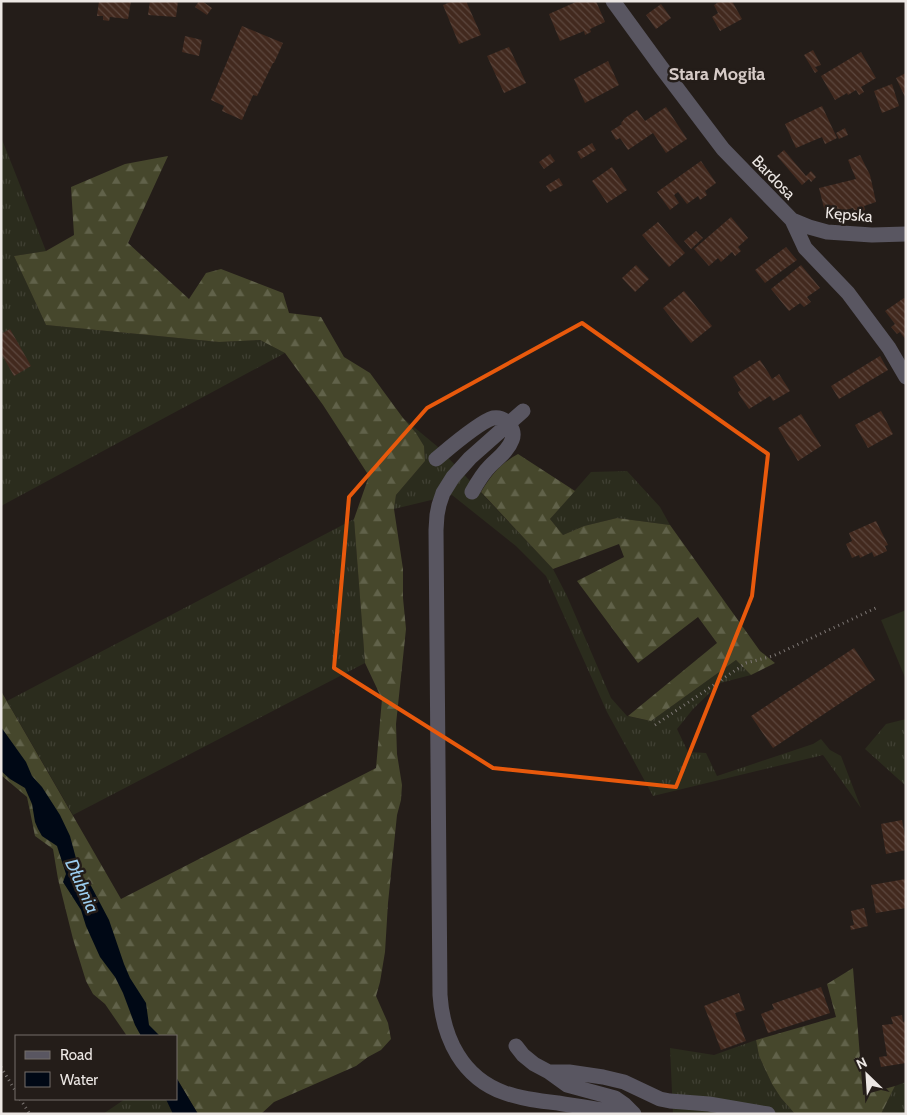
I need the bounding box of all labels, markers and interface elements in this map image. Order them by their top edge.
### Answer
district label: Stara Mogiła [669,63,765,85]
street label: Bardosa [748,151,799,204]
street label: Kępska [824,203,874,226]
water label: Dłubnia [60,855,104,917]
legend [15,1035,178,1100]
text: Road [60,1046,93,1064]
north arrow [842,1050,892,1100]
text: N [853,1053,870,1073]
text: Water [60,1071,98,1089]

